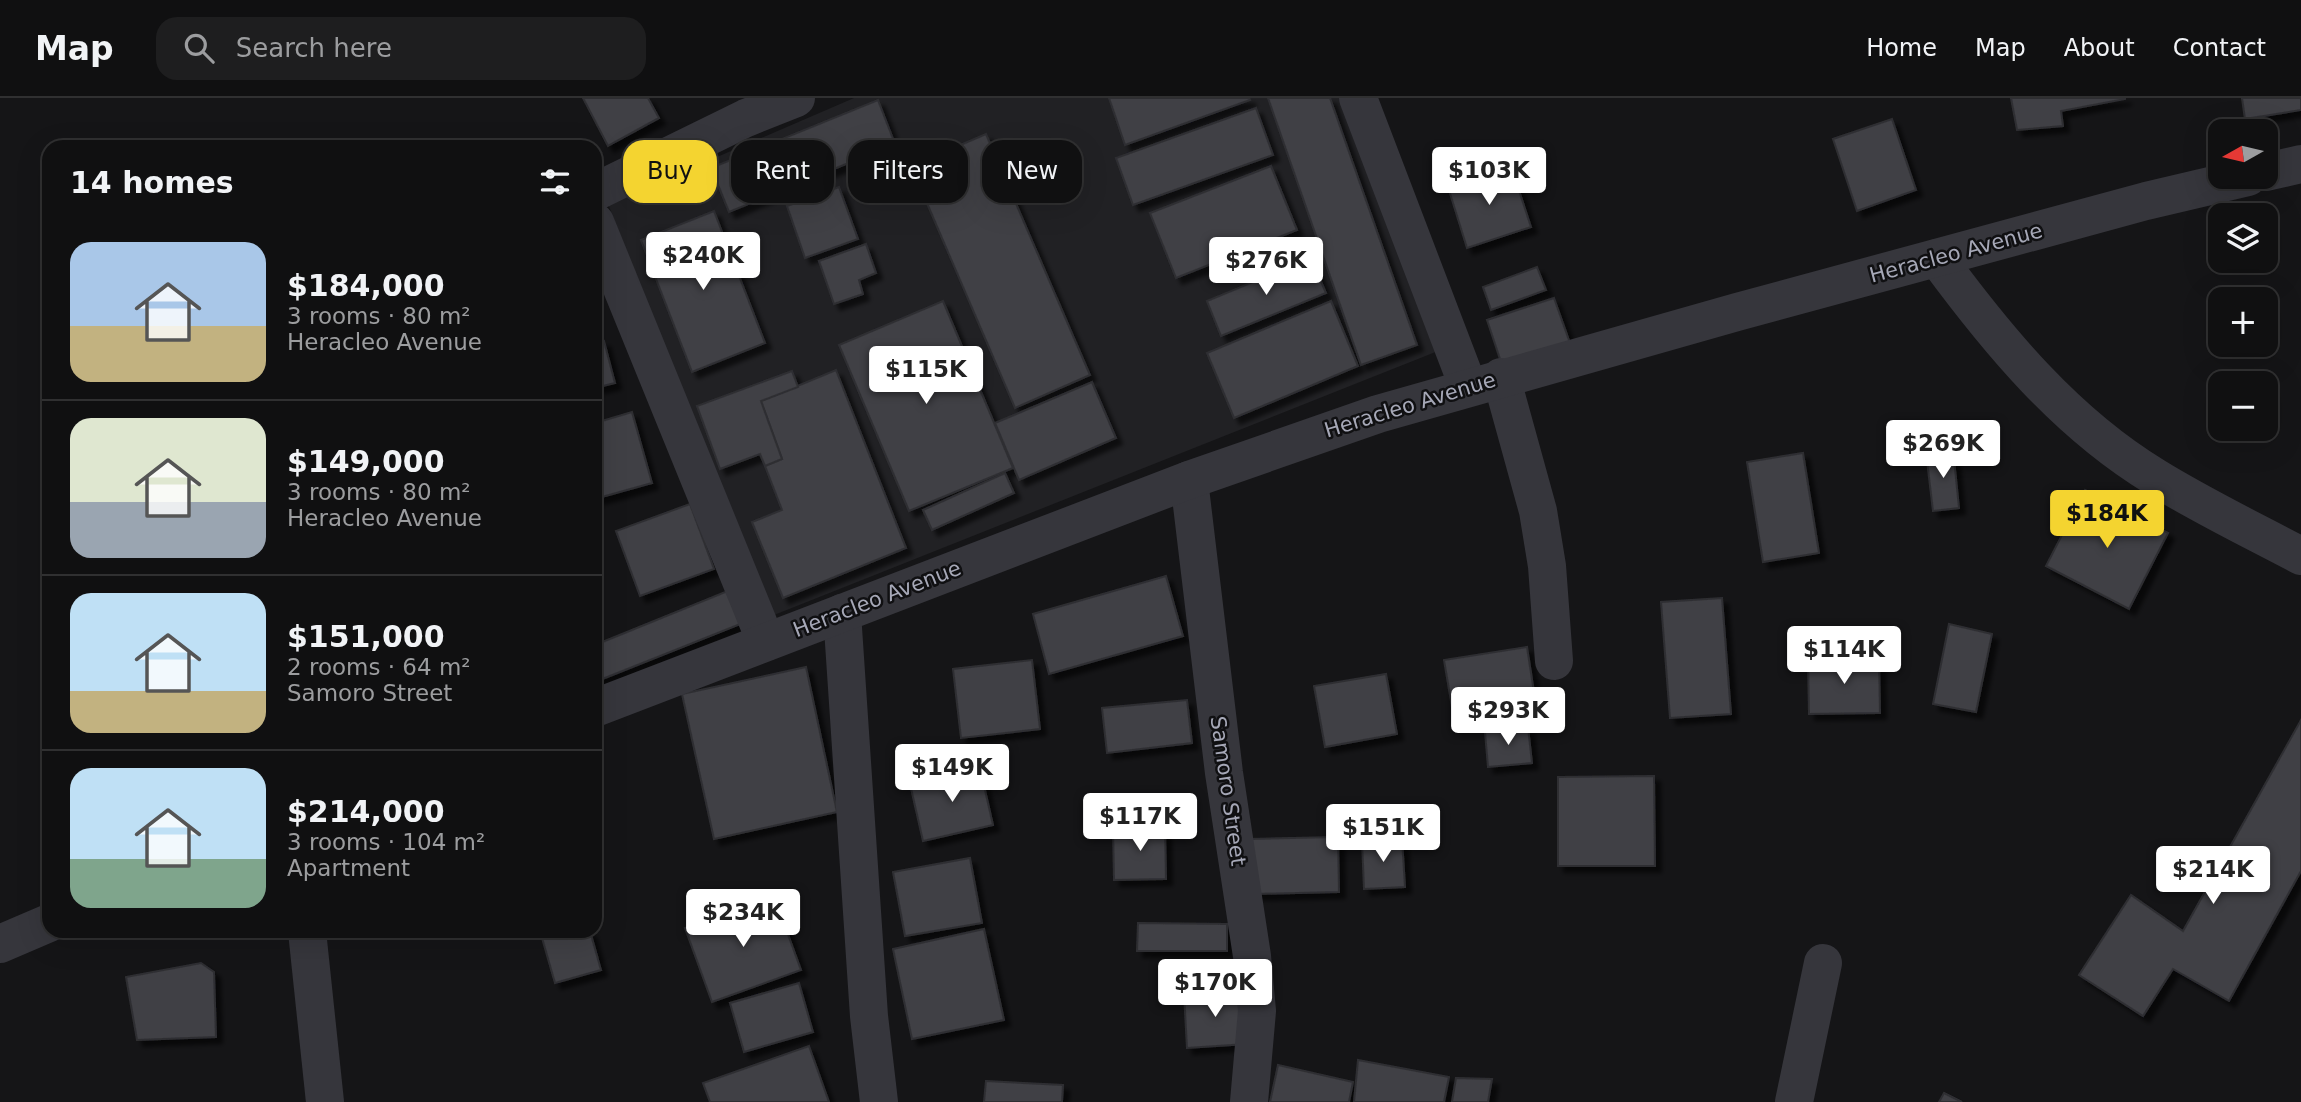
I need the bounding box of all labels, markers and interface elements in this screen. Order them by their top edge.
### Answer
search box [156,17,646,80]
text: Map [35,29,114,68]
icon: search [180,29,218,67]
text: Search here [236,33,392,63]
text: Home [1866,34,1937,62]
text: Map [1975,34,2026,62]
text: About [2064,34,2135,62]
text: Contact [2173,34,2266,62]
north arrow [2208,119,2278,189]
map controls [2208,119,2278,441]
chip: Buy [623,140,717,203]
chip: Rent [731,140,834,203]
chip: Filters [848,140,968,203]
chip: New [982,140,1082,203]
pin: $103K [1440,148,1538,207]
text: $103K [1448,157,1530,183]
icon: filters [536,163,574,201]
text: 14 homes [70,165,234,200]
button: layers [2208,203,2278,273]
street label: Heracleo Avenue [1867,218,2045,288]
pin: $240K [654,232,752,292]
pin: $276K [1217,238,1315,297]
text: $240K [662,242,744,268]
text: $276K [1225,247,1307,273]
text: $184,000 [287,268,445,303]
icon: home [126,270,210,354]
button: + [2208,287,2278,357]
text: 3 rooms · 80 m² [287,303,471,329]
text: Heracleo Avenue [287,329,482,355]
pin: $115K [877,346,975,406]
text: $115K [885,356,967,382]
street label: Heracleo Avenue [1321,367,1499,443]
button: − [2208,371,2278,441]
pin: $269K [1894,420,1992,480]
text: $269K [1902,430,1984,456]
text: $149,000 [287,444,445,479]
icon: home [126,446,210,530]
text: 3 rooms · 80 m² [287,479,471,505]
pin: $184K [2058,490,2156,550]
text: $184K [2066,500,2148,526]
text: Heracleo Avenue [287,505,482,531]
street label: Heracleo Avenue [790,556,964,642]
text: $151,000 [287,619,445,654]
icon: home [126,621,210,705]
pin: $114K [1795,626,1893,686]
text: $114K [1803,636,1885,662]
text: 2 rooms · 64 m² [287,654,471,680]
text: Samoro Street [287,680,452,706]
pin: $293K [1459,688,1557,747]
text: $293K [1467,697,1549,723]
street label: Samoro Street [1206,715,1250,867]
pin: $149K [903,744,1001,804]
text: $149K [911,754,993,780]
text: $214,000 [287,794,445,829]
pin: $117K [1091,794,1189,853]
icon: home [126,796,210,880]
text: $117K [1099,803,1181,829]
pin: $151K [1334,804,1432,864]
text: $151K [1342,814,1424,840]
text: 3 rooms · 104 m² [287,829,485,855]
pin: $214K [2164,846,2262,906]
text: Apartment [287,855,410,881]
text: $214K [2172,856,2254,882]
pin: $234K [694,890,792,949]
text: $234K [702,899,784,925]
pin: $170K [1166,960,1264,1019]
text: $170K [1174,969,1256,995]

